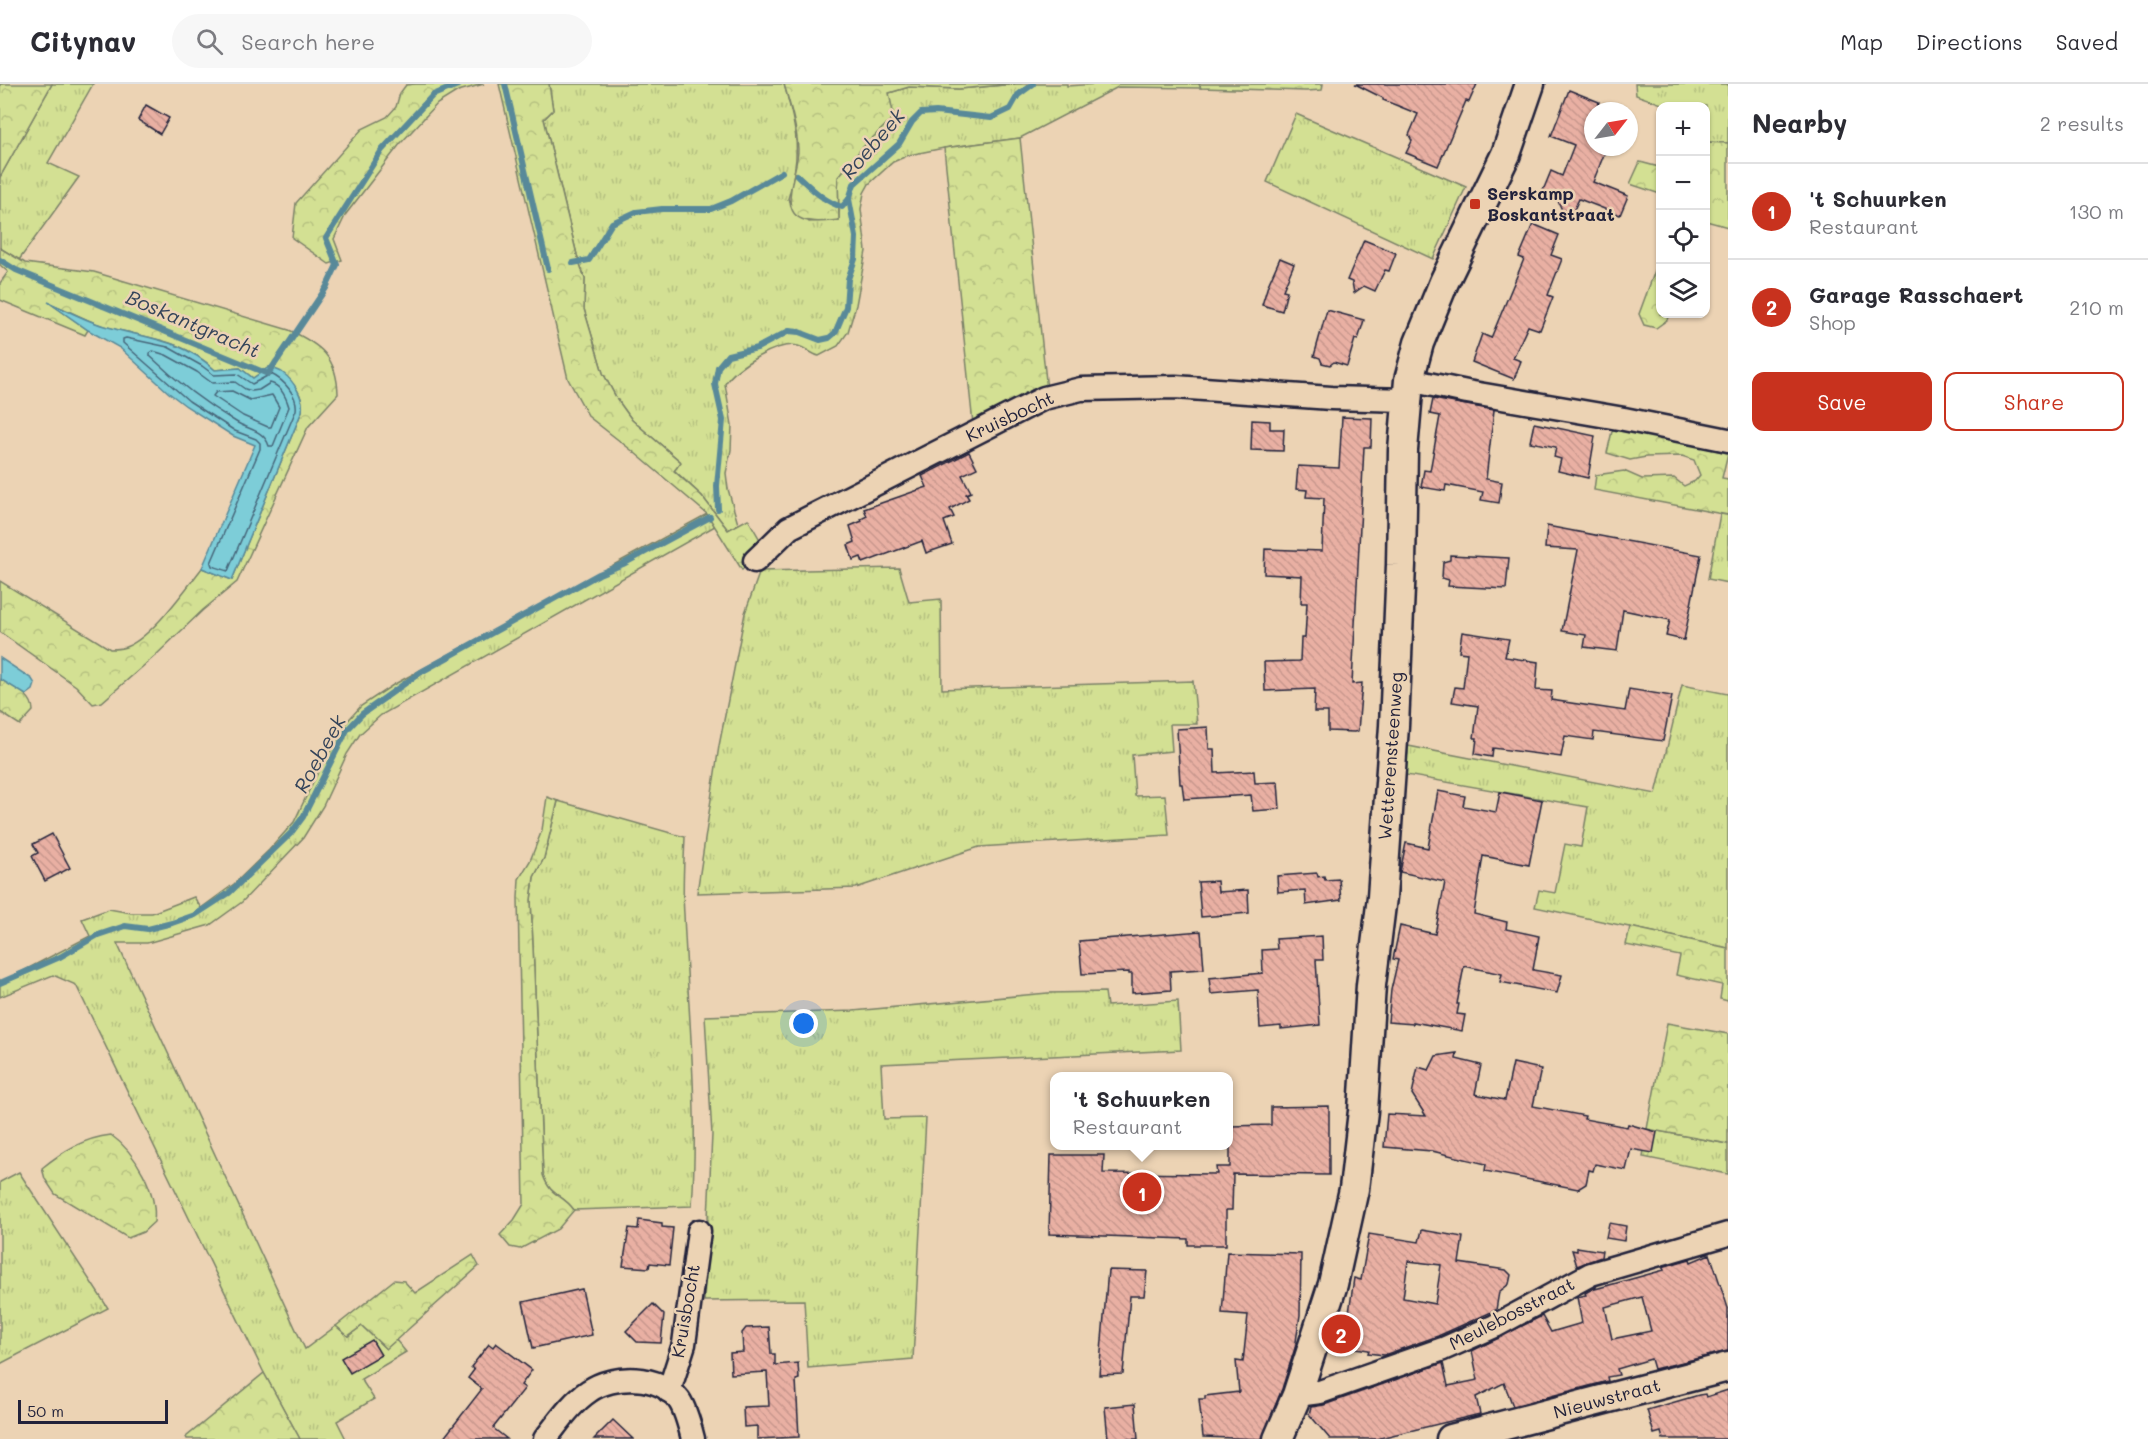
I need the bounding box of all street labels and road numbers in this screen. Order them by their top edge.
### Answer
street label: Kruisbocht [962,385,1058,447]
street label: Wetterensteenweg [1372,671,1408,841]
street label: Kruisbocht [665,1262,705,1360]
street label: Meulebosstraat [1445,1271,1578,1355]
street label: Nieuwstraat [1551,1372,1663,1424]

